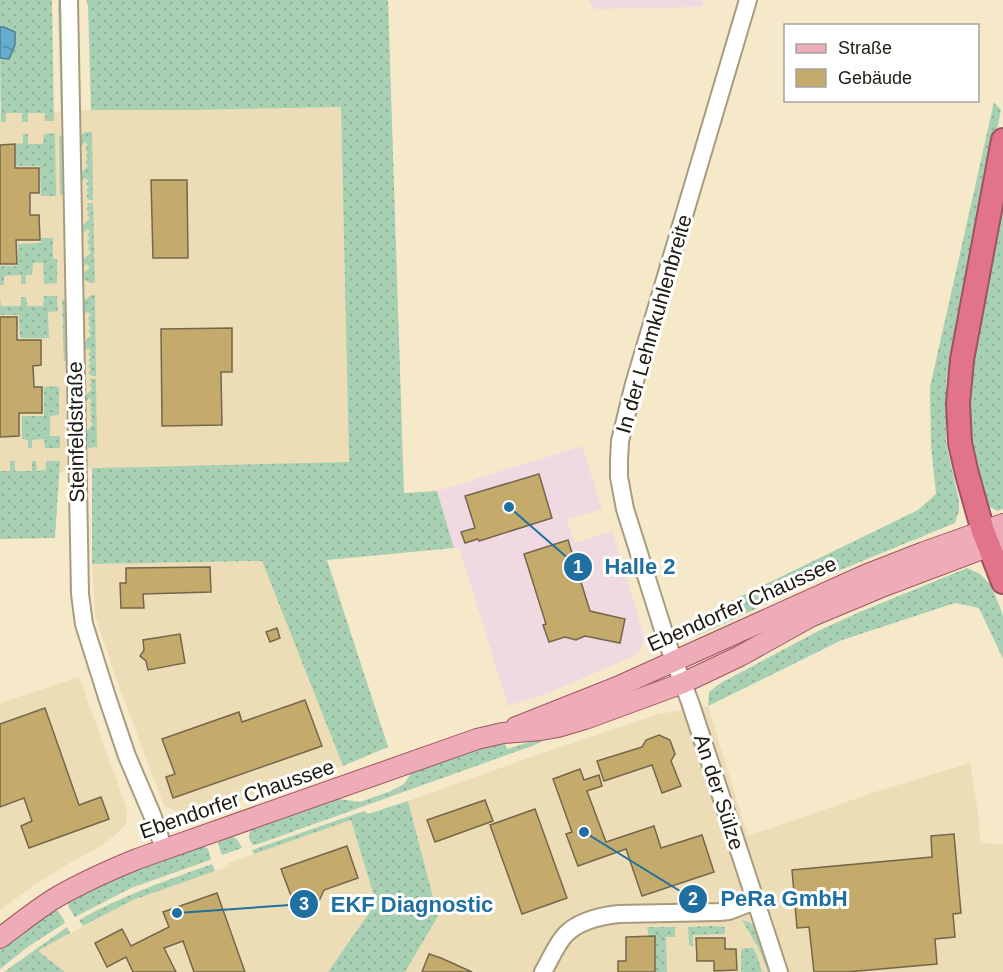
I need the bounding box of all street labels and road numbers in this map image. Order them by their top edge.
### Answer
street label: In der Lehmkuhlenbreite [611,212,696,436]
street label: Steinfeldstraße [63,361,88,503]
street label: Ebendorfer Chaussee [644,551,840,656]
street label: An der Sülze [690,731,749,853]
street label: Ebendorfer Chaussee [137,754,337,843]

